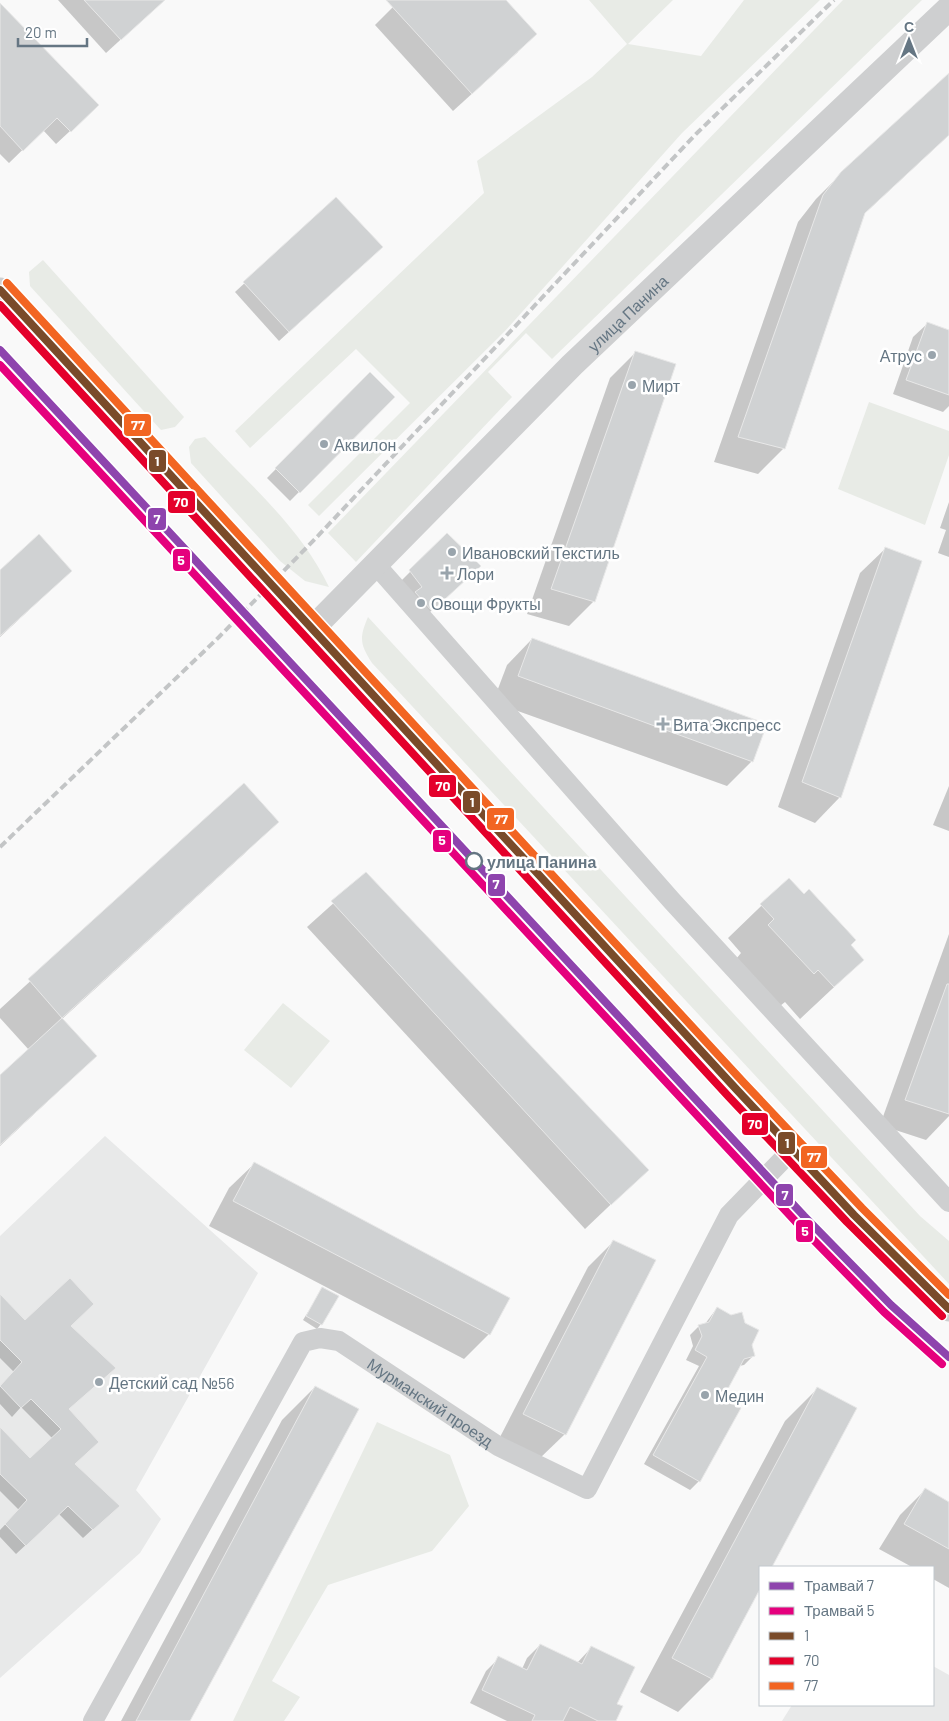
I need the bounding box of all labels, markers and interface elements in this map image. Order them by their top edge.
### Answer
scale bar [18,15,86,47]
north arrow [884,15,934,65]
text: С [904,18,914,35]
text: 20 m [25,23,57,41]
street label: улица Панина [583,270,671,355]
place label: Атрус [880,346,922,365]
marker: Атрус [926,349,938,361]
place label: Мирт [642,376,681,395]
marker: Мирт [626,379,638,391]
line badge: 77 [123,413,152,437]
text: 77 [131,416,145,433]
place label: Аквилон [334,435,396,454]
marker: Аквилон [318,438,330,450]
line badge: 1 [148,449,167,473]
text: 1 [155,452,160,469]
line badge: 70 [167,490,196,514]
text: 70 [174,493,188,510]
line badge: 7 [147,507,167,531]
text: 7 [154,510,161,527]
place label: Ивановский Текстиль [462,543,620,562]
marker: Ивановский Текстиль [446,546,458,558]
line badge: 5 [172,548,191,572]
text: 5 [177,551,185,568]
place label: Лори [457,564,494,583]
marker: Лори [441,567,453,579]
place label: Овощи Фрукты [431,594,541,613]
marker: Овощи Фрукты [415,597,427,609]
place label: Вита Экспресс [673,715,781,734]
marker: Вита Экспресс [657,718,669,730]
line badge: 70 [428,774,457,798]
text: 70 [436,777,450,794]
line badge: 1 [462,790,481,814]
text: 1 [470,793,475,810]
line badge: 77 [486,807,515,831]
text: 77 [494,810,508,827]
line badge: 5 [432,829,452,853]
text: 5 [438,831,446,848]
marker: улица Панина [465,852,483,870]
place label: улица Панина [487,852,596,871]
line badge: 7 [487,873,506,897]
text: 7 [493,875,500,892]
line badge: 70 [741,1112,769,1136]
text: 70 [748,1115,762,1132]
line badge: 1 [777,1131,796,1155]
text: 1 [785,1134,790,1151]
line badge: 77 [800,1145,828,1169]
text: 77 [807,1148,821,1165]
line badge: 7 [775,1183,794,1207]
text: 7 [782,1186,789,1203]
line badge: 5 [795,1219,814,1243]
text: 5 [801,1222,809,1239]
street label: Мурманский проезд [364,1353,498,1450]
place label: Детский сад №56 [109,1373,235,1392]
marker: Детский сад №56 [93,1376,105,1388]
place label: Медин [715,1386,764,1405]
marker: Медин [699,1389,711,1401]
legend [759,1566,934,1706]
text: Трамвай 7 [804,1576,874,1594]
text: Трамвай 5 [804,1601,875,1619]
text: 1 [804,1626,809,1644]
text: 70 [804,1651,820,1669]
text: 77 [804,1676,818,1694]

